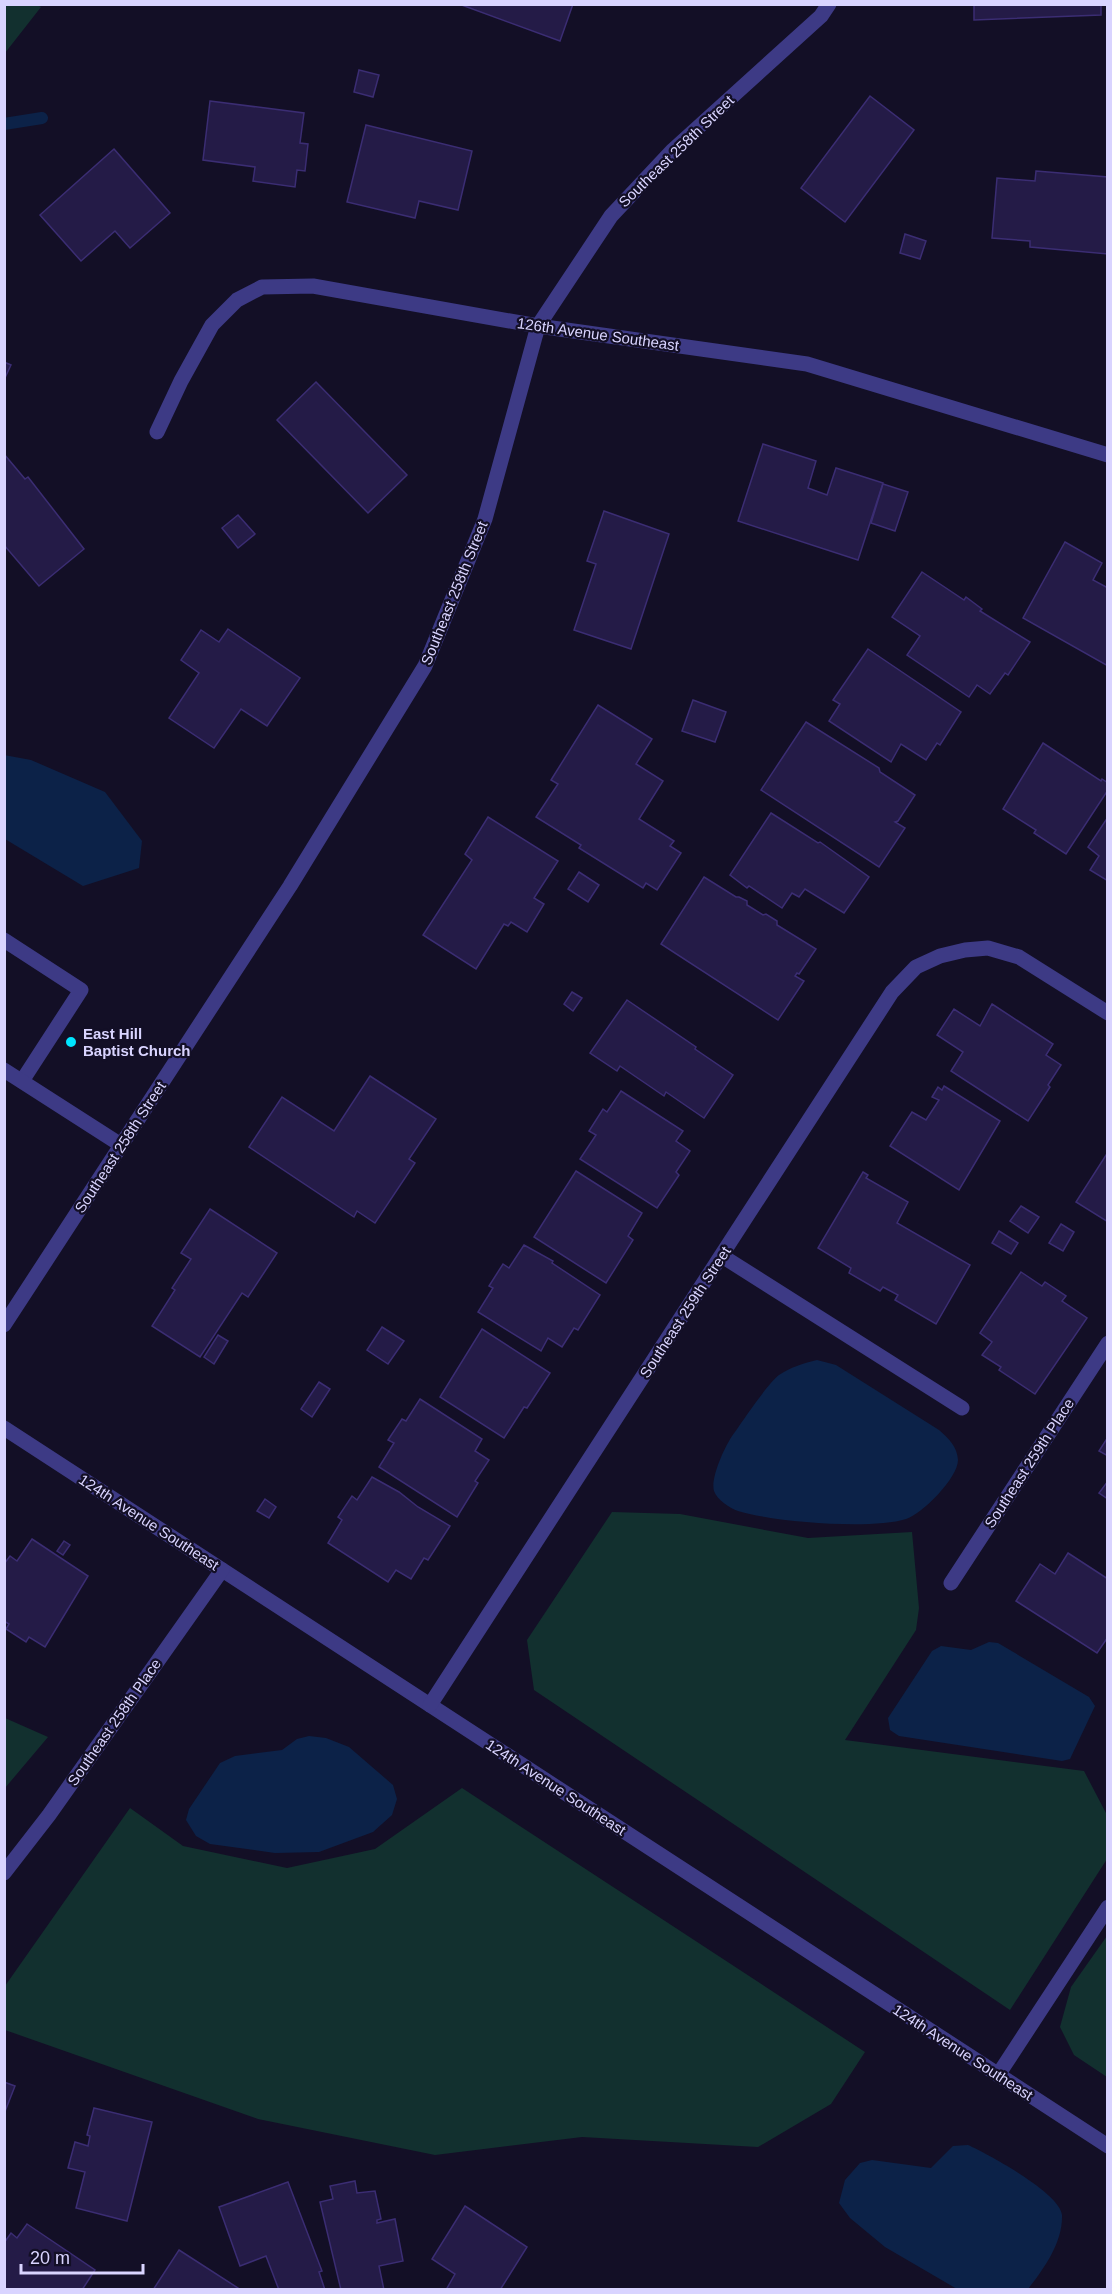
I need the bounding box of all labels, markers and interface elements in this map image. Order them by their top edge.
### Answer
street label: Southeast 258th Street [615,91,738,210]
street label: 126th Avenue Southeast [516,314,681,354]
street label: Southeast 258th Street [417,518,491,667]
place label: East Hill Baptist Church [83,1025,191,1059]
marker: East Hill Baptist Church [64,1035,78,1049]
street label: Southeast 258th Street [71,1077,169,1216]
street label: Southeast 259th Street [636,1242,734,1381]
street label: Southeast 259th Place [981,1395,1077,1531]
street label: 124th Avenue Southeast [76,1470,223,1574]
street label: Southeast 258th Place [64,1655,164,1789]
street label: 124th Avenue Southeast [483,1735,630,1839]
street label: 124th Avenue Southeast [890,2000,1037,2104]
scale bar [21,2237,142,2275]
text: 20 m [30,2248,70,2268]

